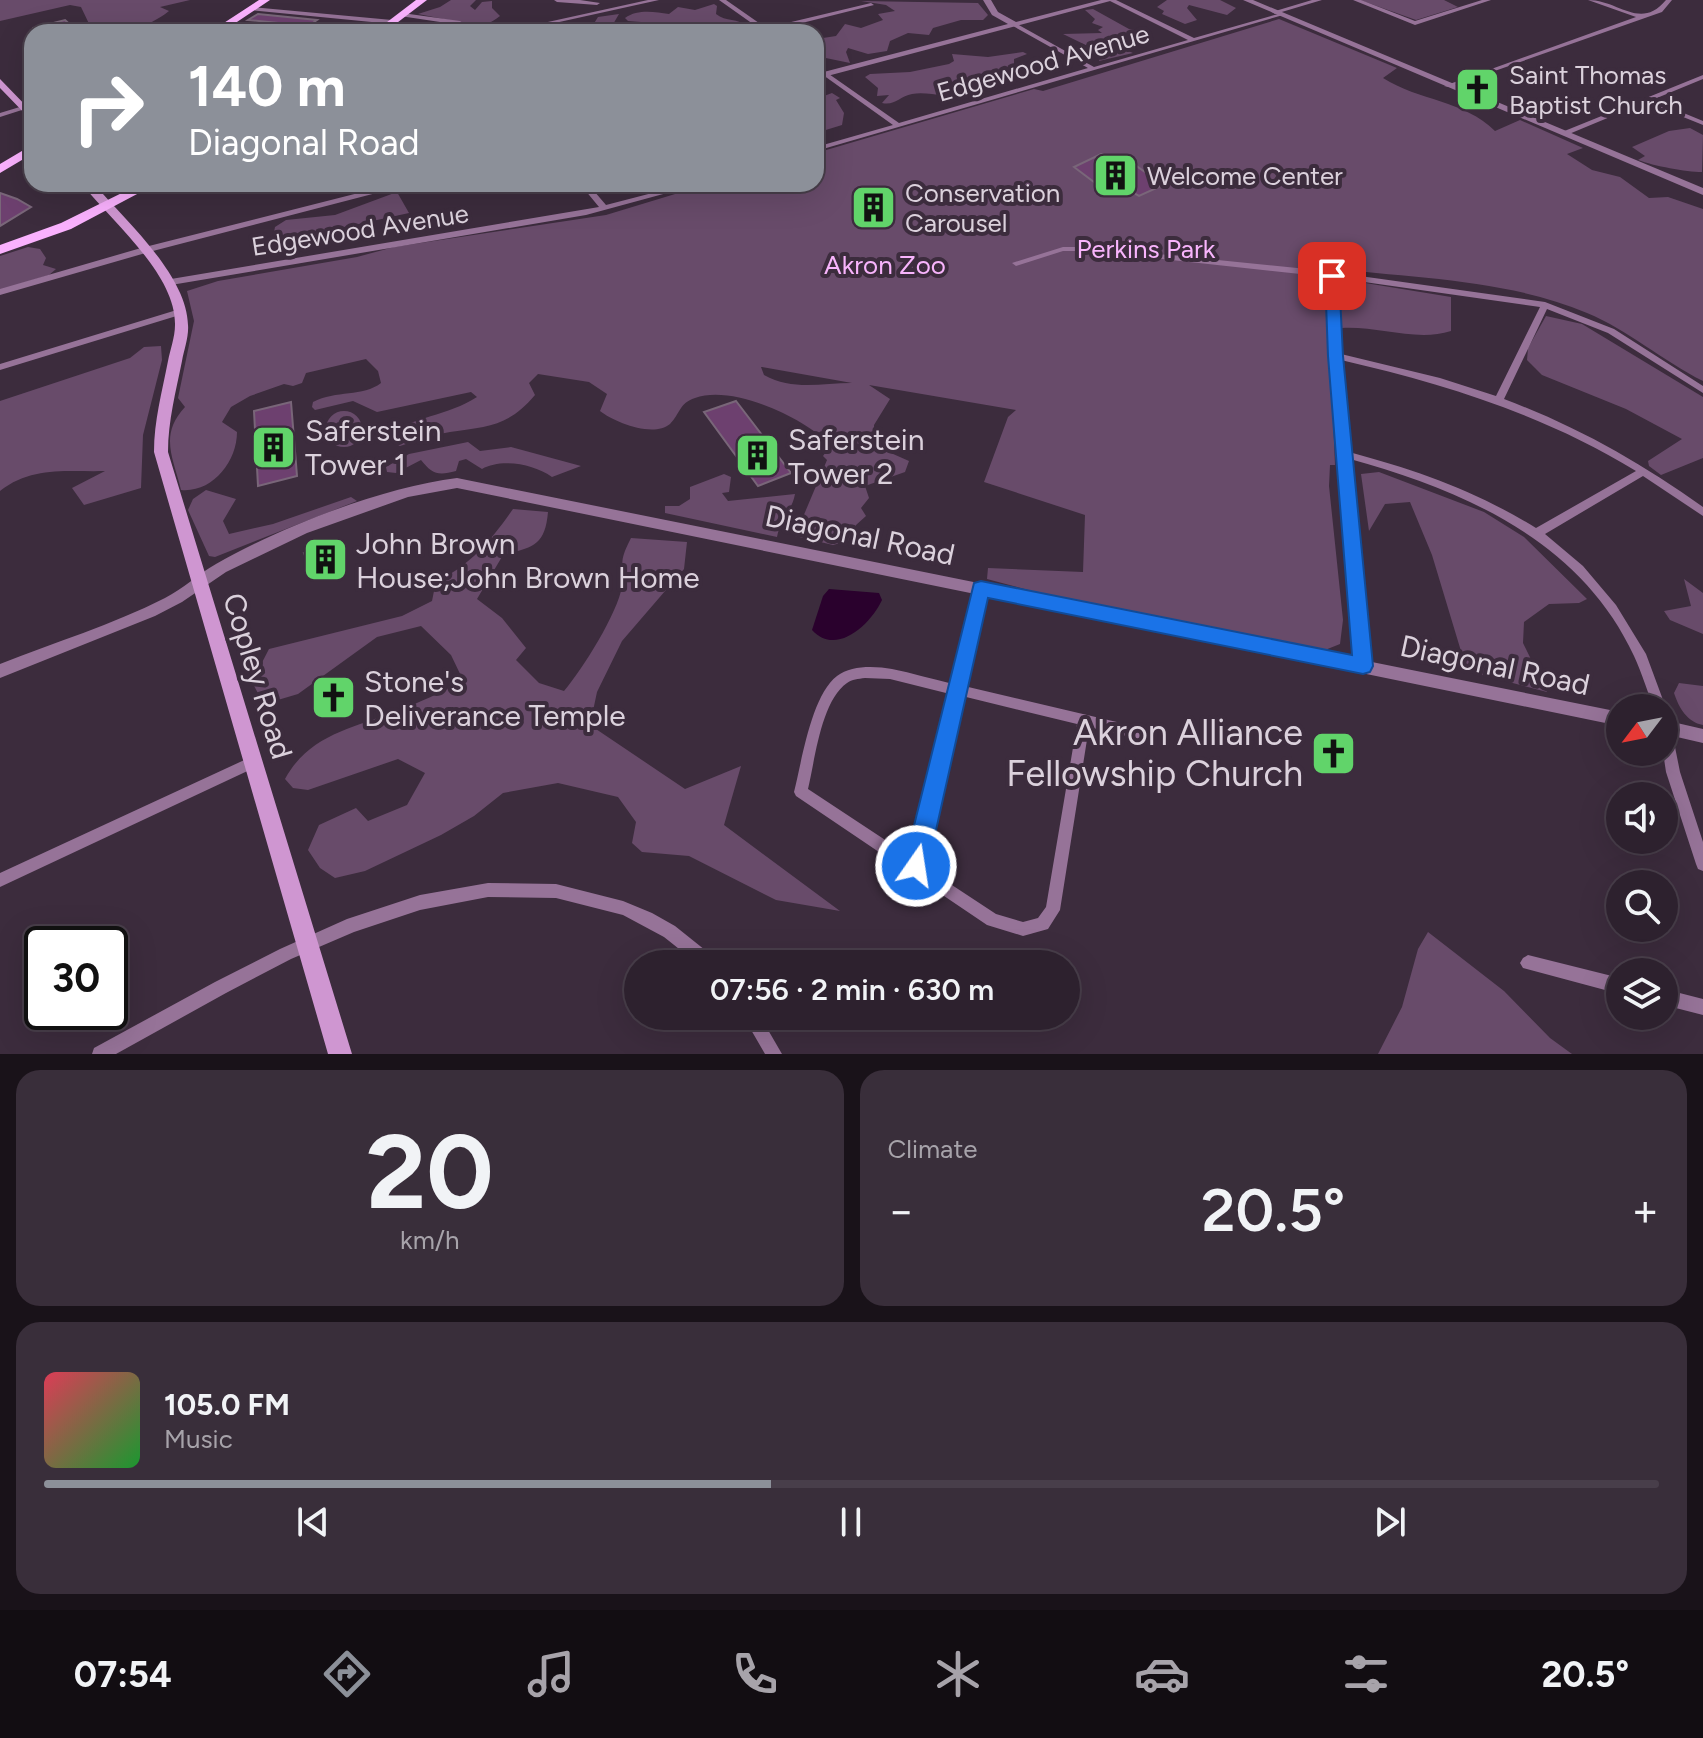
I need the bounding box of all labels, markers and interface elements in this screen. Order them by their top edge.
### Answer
street label: Edgewood Avenue [933,17,1153,109]
text: 140 m [188,53,346,120]
icon: right [56,56,160,160]
place label: Saint Thomas Baptist Church [1509,59,1683,121]
church icon: Saint Thomas Baptist Church [1454,66,1502,114]
text: Diagonal Road [188,121,420,164]
building icon: Welcome Center [1092,152,1140,200]
place label: Welcome Center [1147,160,1343,192]
place label: Conservation Carousel [905,177,1060,239]
building icon: Conservation Carousel [850,184,898,232]
street label: Edgewood Avenue [249,197,471,263]
park label: Perkins Park [1077,233,1216,265]
pin [1298,242,1366,310]
park label: Akron Zoo [824,249,946,281]
icon: arrive [1310,254,1354,298]
place label: Saferstein Tower 1 [305,412,442,483]
place label: Saferstein Tower 2 [788,421,925,492]
building icon: Saferstein Tower 1 [250,423,298,471]
building icon: Saferstein Tower 2 [733,432,781,480]
street label: Diagonal Road [762,497,958,573]
place label: John Brown House;John Brown Home [356,525,700,596]
building icon: John Brown House;John Brown Home [301,536,349,584]
street label: Copley Road [215,589,301,763]
street label: Diagonal Road [1397,627,1593,703]
place label: Stone's Deliverance Temple [364,663,626,734]
church icon: Stone's Deliverance Temple [309,674,357,722]
north arrow [1606,694,1678,766]
map controls [1606,694,1678,1030]
place label: Akron Alliance Fellowship Church [1006,711,1303,795]
church icon: Akron Alliance Fellowship Church [1310,729,1358,777]
button: sound [1606,782,1678,854]
position arrow [874,824,958,908]
button: search [1606,870,1678,942]
speed limit sign: 30 [24,926,128,1030]
button: layers [1606,958,1678,1030]
text: 07:56 · 2 min · 630 m [710,971,994,1008]
text: 20 [366,1109,494,1234]
text: Climate [888,1133,977,1165]
text: 20.5° [1201,1174,1345,1246]
text: − [888,1184,915,1237]
text: + [1632,1184,1659,1237]
text: km/h [400,1224,459,1256]
text: 105.0 FM [164,1386,290,1423]
text: Music [164,1423,233,1455]
icon: previous [291,1500,335,1544]
icon: pause [829,1500,873,1544]
icon: next [1368,1500,1412,1544]
icon: directions [319,1646,375,1702]
icon: music [523,1646,579,1702]
icon: phone [727,1646,783,1702]
icon: climate [930,1646,986,1702]
icon: car [1134,1646,1190,1702]
icon: filters [1338,1646,1394,1702]
text: 07:54 [74,1653,172,1696]
text: 20.5° [1541,1653,1629,1696]

